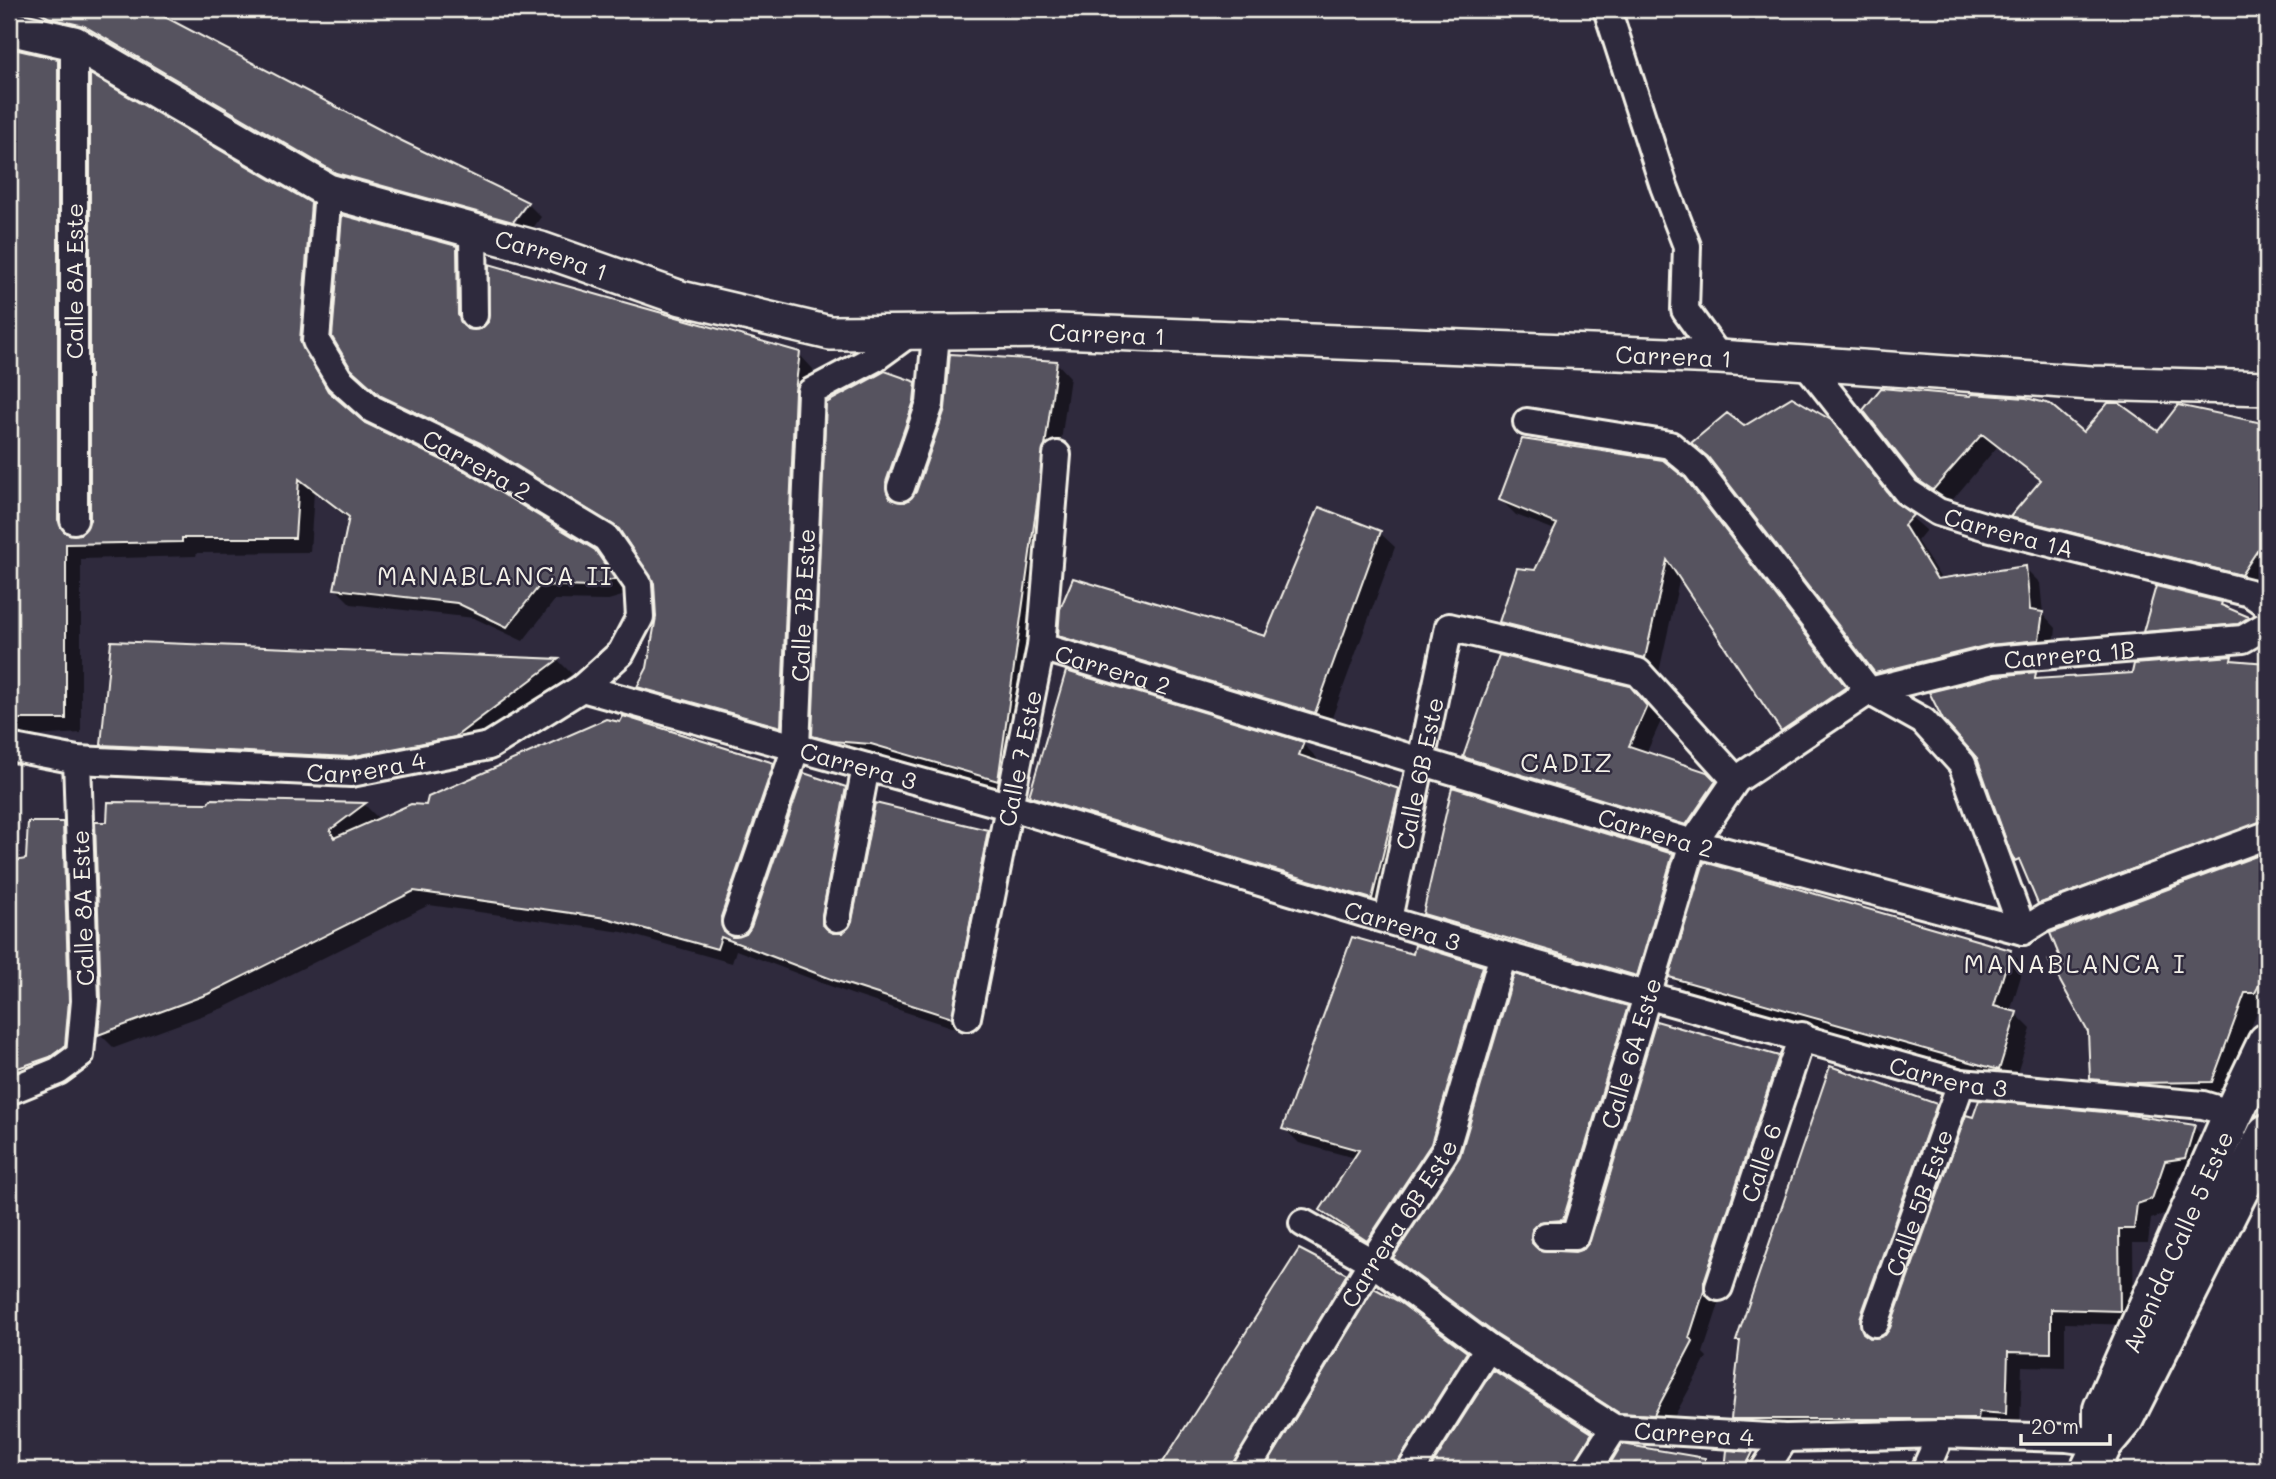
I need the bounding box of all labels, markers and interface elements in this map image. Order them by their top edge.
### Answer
street label: Calle 8A Este [58,203,89,359]
street label: Carrera 1 [492,222,612,287]
street label: Carrera 1 [1048,315,1166,351]
street label: Carrera 1 [1615,337,1733,373]
street label: Carrera 2 [417,422,537,506]
street label: Carrera 1A [1940,499,2077,564]
street label: Calle 7B Este [783,528,821,682]
district label: MANABLANCA II [377,558,613,592]
street label: Carrera 1B [2002,633,2136,675]
street label: Carrera 2 [1051,637,1174,701]
street label: Calle 7 Este [990,687,1048,829]
street label: Calle 6B Este [1387,694,1449,852]
street label: Carrera 3 [797,734,920,796]
street label: Carrera 4 [306,743,428,788]
district label: CADIZ [1520,745,1614,779]
street label: Carrera 2 [1594,800,1717,863]
street label: Calle 8A Este [64,829,100,987]
street label: Carrera 3 [1341,893,1464,957]
district label: MANABLANCA I [1963,946,2187,980]
street label: Calle 6A Este [1593,974,1667,1132]
street label: Carrera 3 [1886,1048,2009,1103]
street label: Calle 6 [1733,1119,1788,1206]
street label: Calle 5B Este [1878,1125,1959,1280]
street label: Avenida Calle 5 Este [2114,1126,2239,1357]
street label: Carrera 6B Este [1333,1136,1463,1313]
scale bar [2021,1402,2110,1446]
text: 20 m [2031,1412,2079,1439]
street label: Carrera 4 [1633,1414,1755,1452]

